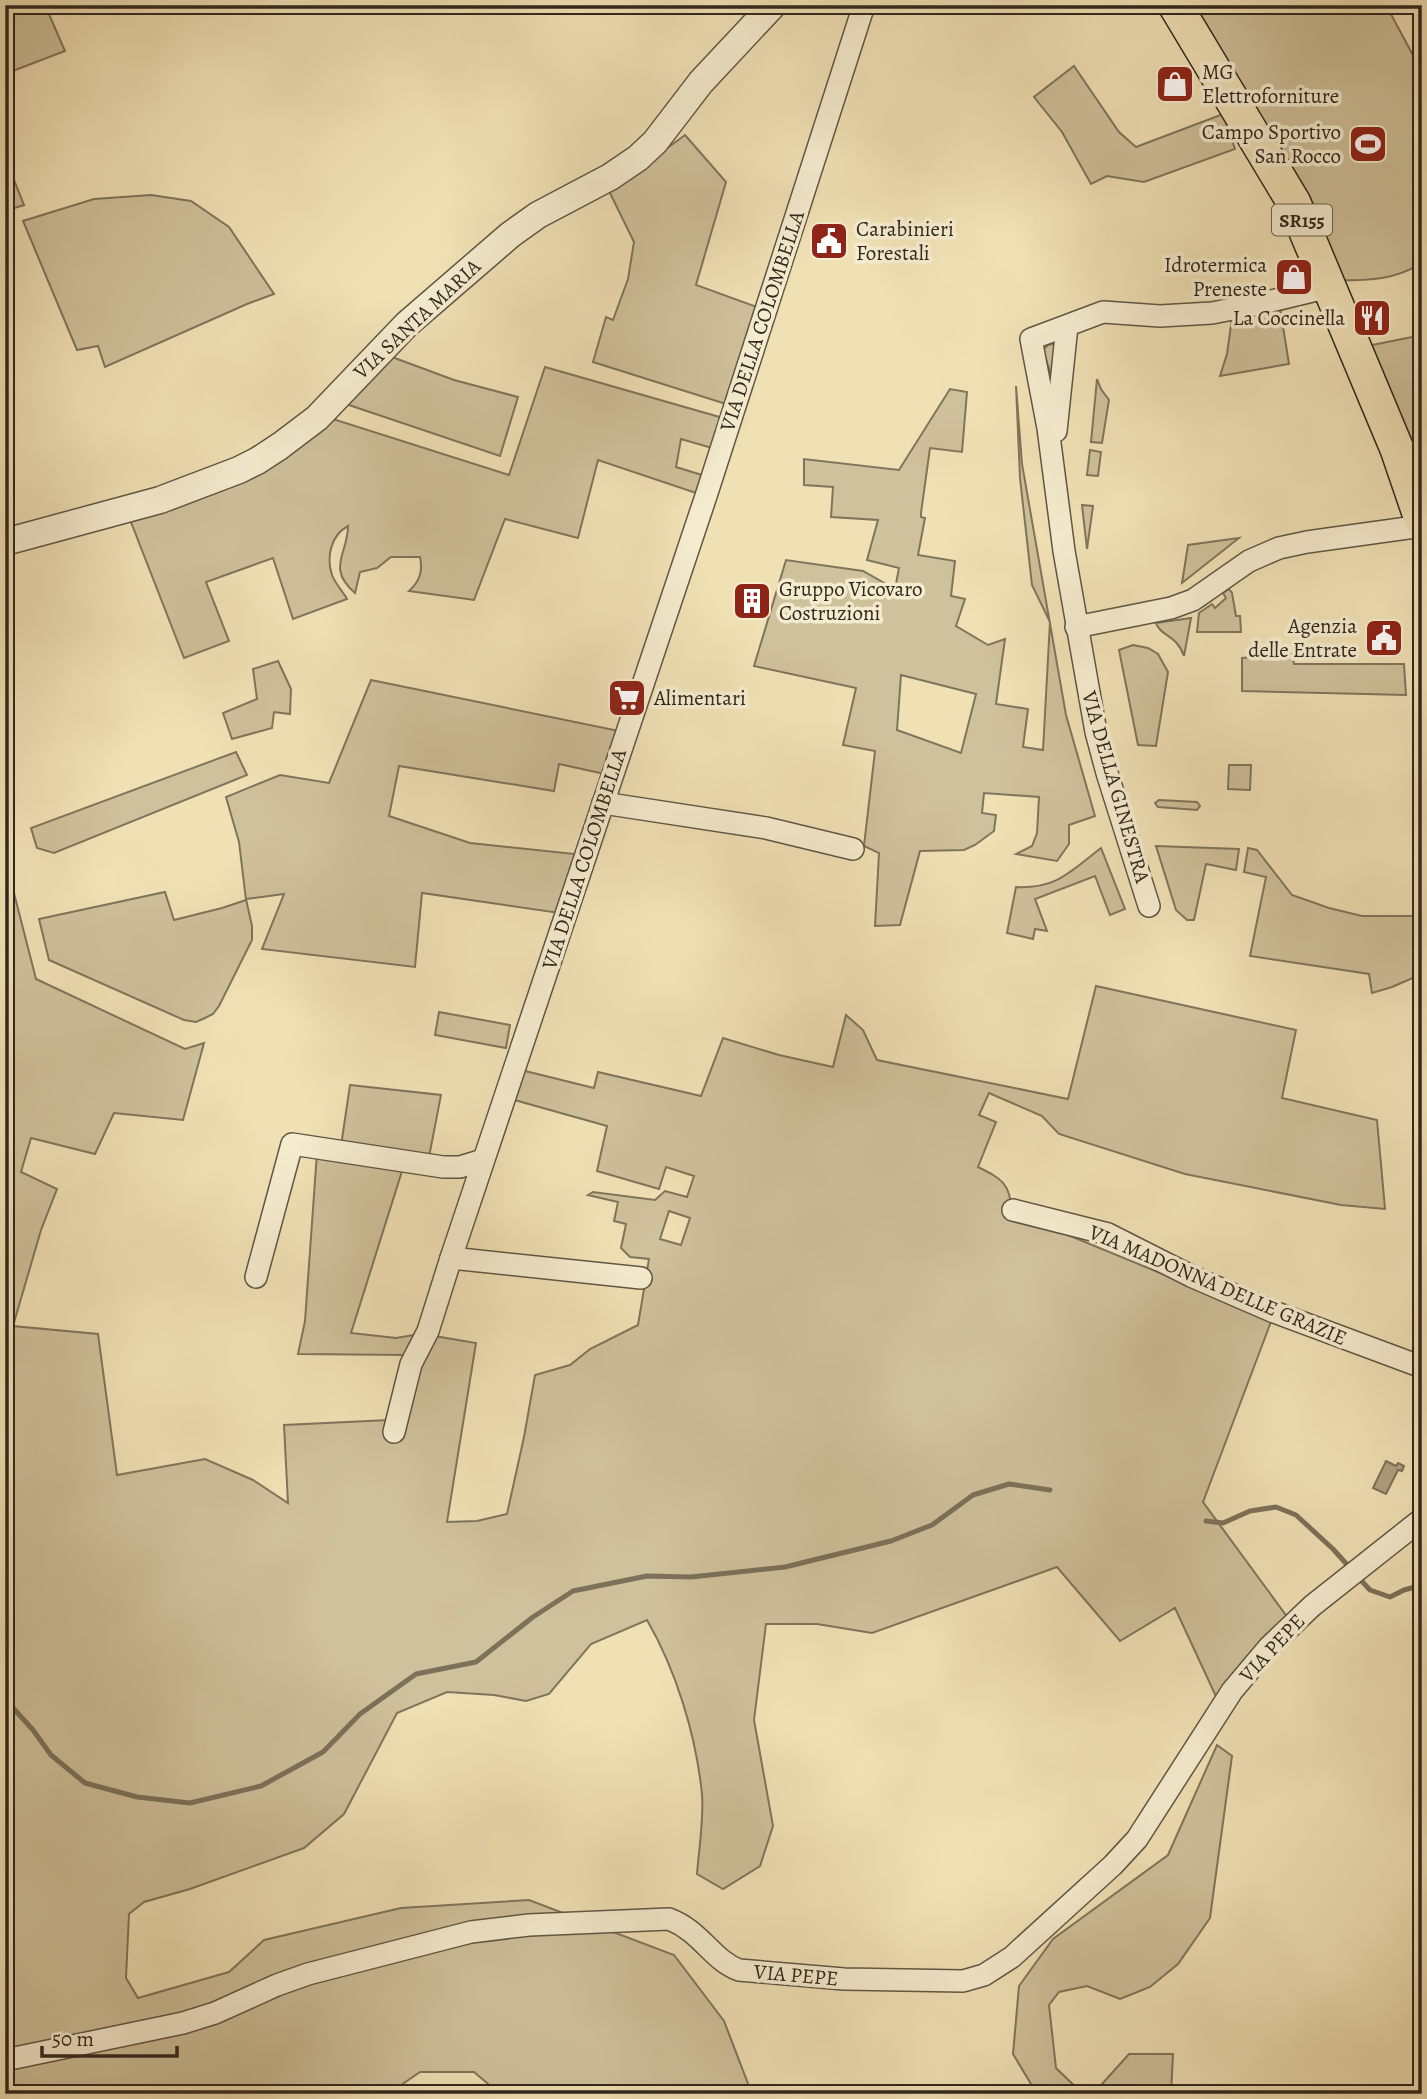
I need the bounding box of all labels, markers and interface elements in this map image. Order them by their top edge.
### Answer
place label: MG Elettroforniture [1202,58,1339,110]
shop icon: MG Elettroforniture [1154,63,1196,105]
place label: Campo Sportivo San Rocco [1202,118,1341,170]
sports icon: Campo Sportivo San Rocco [1347,123,1389,165]
road number: SR155 [1272,204,1332,235]
street label: VIA DELLA COLOMBELLA [713,206,811,436]
place label: Carabinieri Forestali [856,215,954,267]
public building icon: Carabinieri Forestali [808,220,850,262]
place label: Idrotermica Preneste [1164,251,1267,303]
street label: VIA SANTA MARIA [347,252,487,386]
shop icon: Idrotermica Preneste [1273,256,1315,298]
restaurant icon: La Coccinella [1351,297,1393,339]
place label: La Coccinella [1233,304,1345,332]
place label: Gruppo Vicovaro Costruzioni [779,575,922,627]
building icon: Gruppo Vicovaro Costruzioni [731,580,773,622]
place label: Agenzia delle Entrate [1248,612,1357,664]
public building icon: Agenzia delle Entrate [1363,617,1405,659]
supermarket icon: Alimentari [606,677,648,719]
place label: Alimentari [653,684,746,712]
street label: VIA DELLA GINESTRA [1075,687,1157,887]
street label: VIA DELLA COLOMBELLA [535,744,633,974]
street label: VIA MADONNA DELLE GRAZIE [1084,1217,1351,1352]
street label: VIA PEPE [1232,1608,1311,1689]
street label: VIA PEPE [752,1957,839,1993]
scale bar [42,2015,177,2059]
text: 50 m [52,2025,94,2053]

